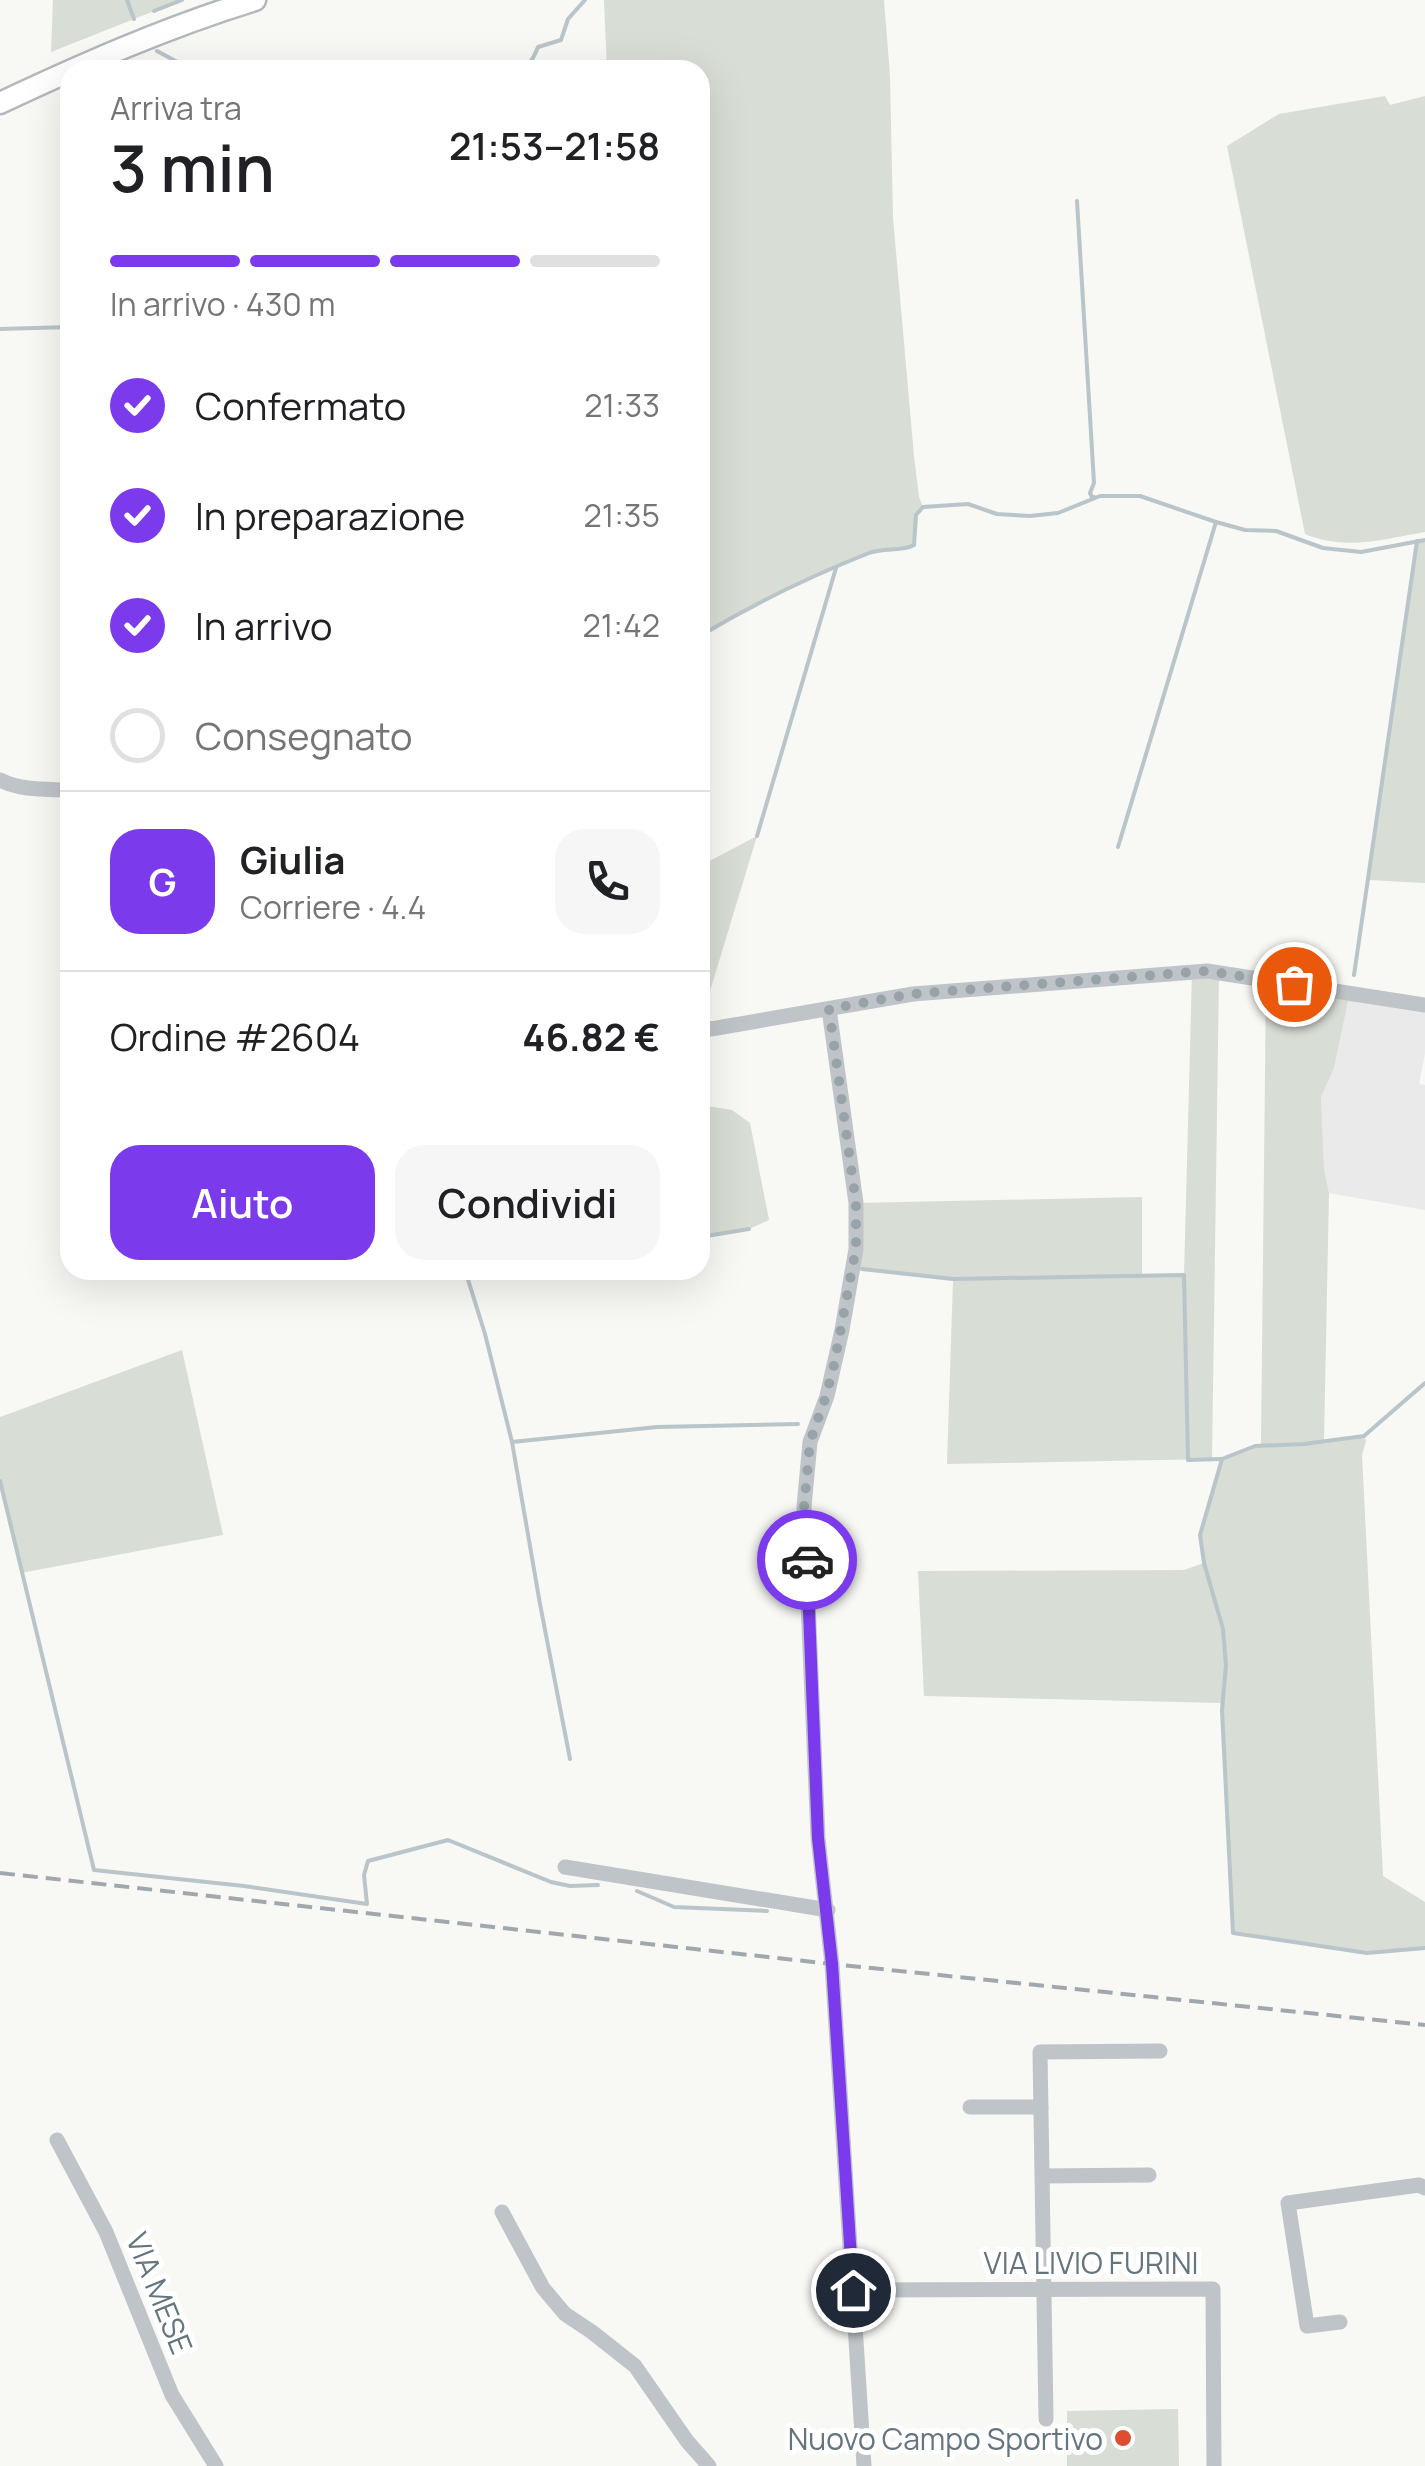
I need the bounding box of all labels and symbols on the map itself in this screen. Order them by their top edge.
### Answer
pin [1252,942,1337,1027]
courier [757,1510,857,1610]
street label: VIA MESE [117,2226,203,2360]
street label: VIA LIVIO FURINI [984,2242,1198,2283]
pin [811,2248,896,2333]
place label: Nuovo Campo Sportivo [788,2418,1103,2459]
marker: Nuovo Campo Sportivo [1112,2427,1134,2449]

